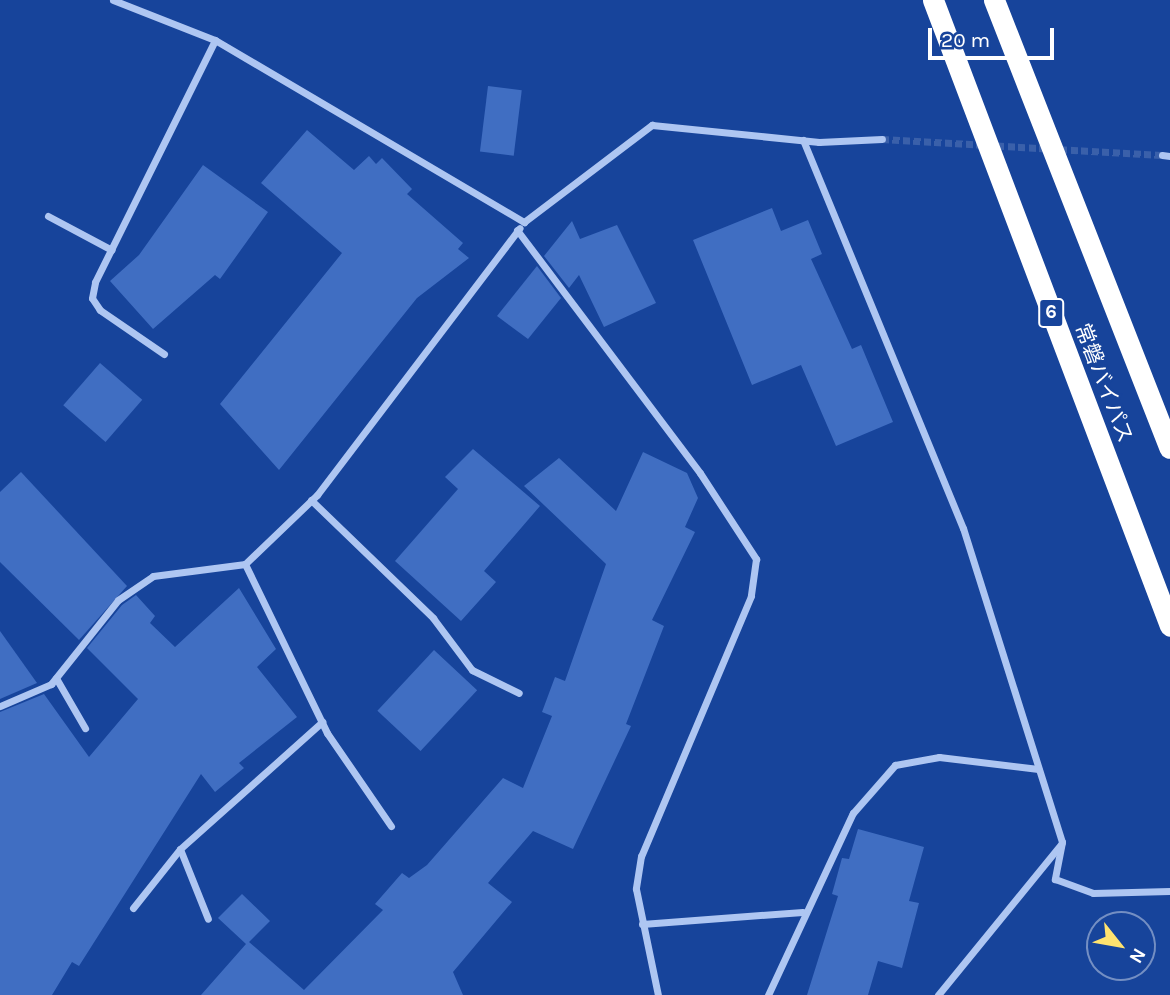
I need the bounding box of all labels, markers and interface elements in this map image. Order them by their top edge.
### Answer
scale bar [932,14,1058,58]
text: 20 m [941,28,990,52]
road number: 6 [1037,298,1065,328]
street label: 常磐バイパス [1070,320,1138,446]
north arrow [1086,911,1156,981]
text: N [1124,944,1150,967]

